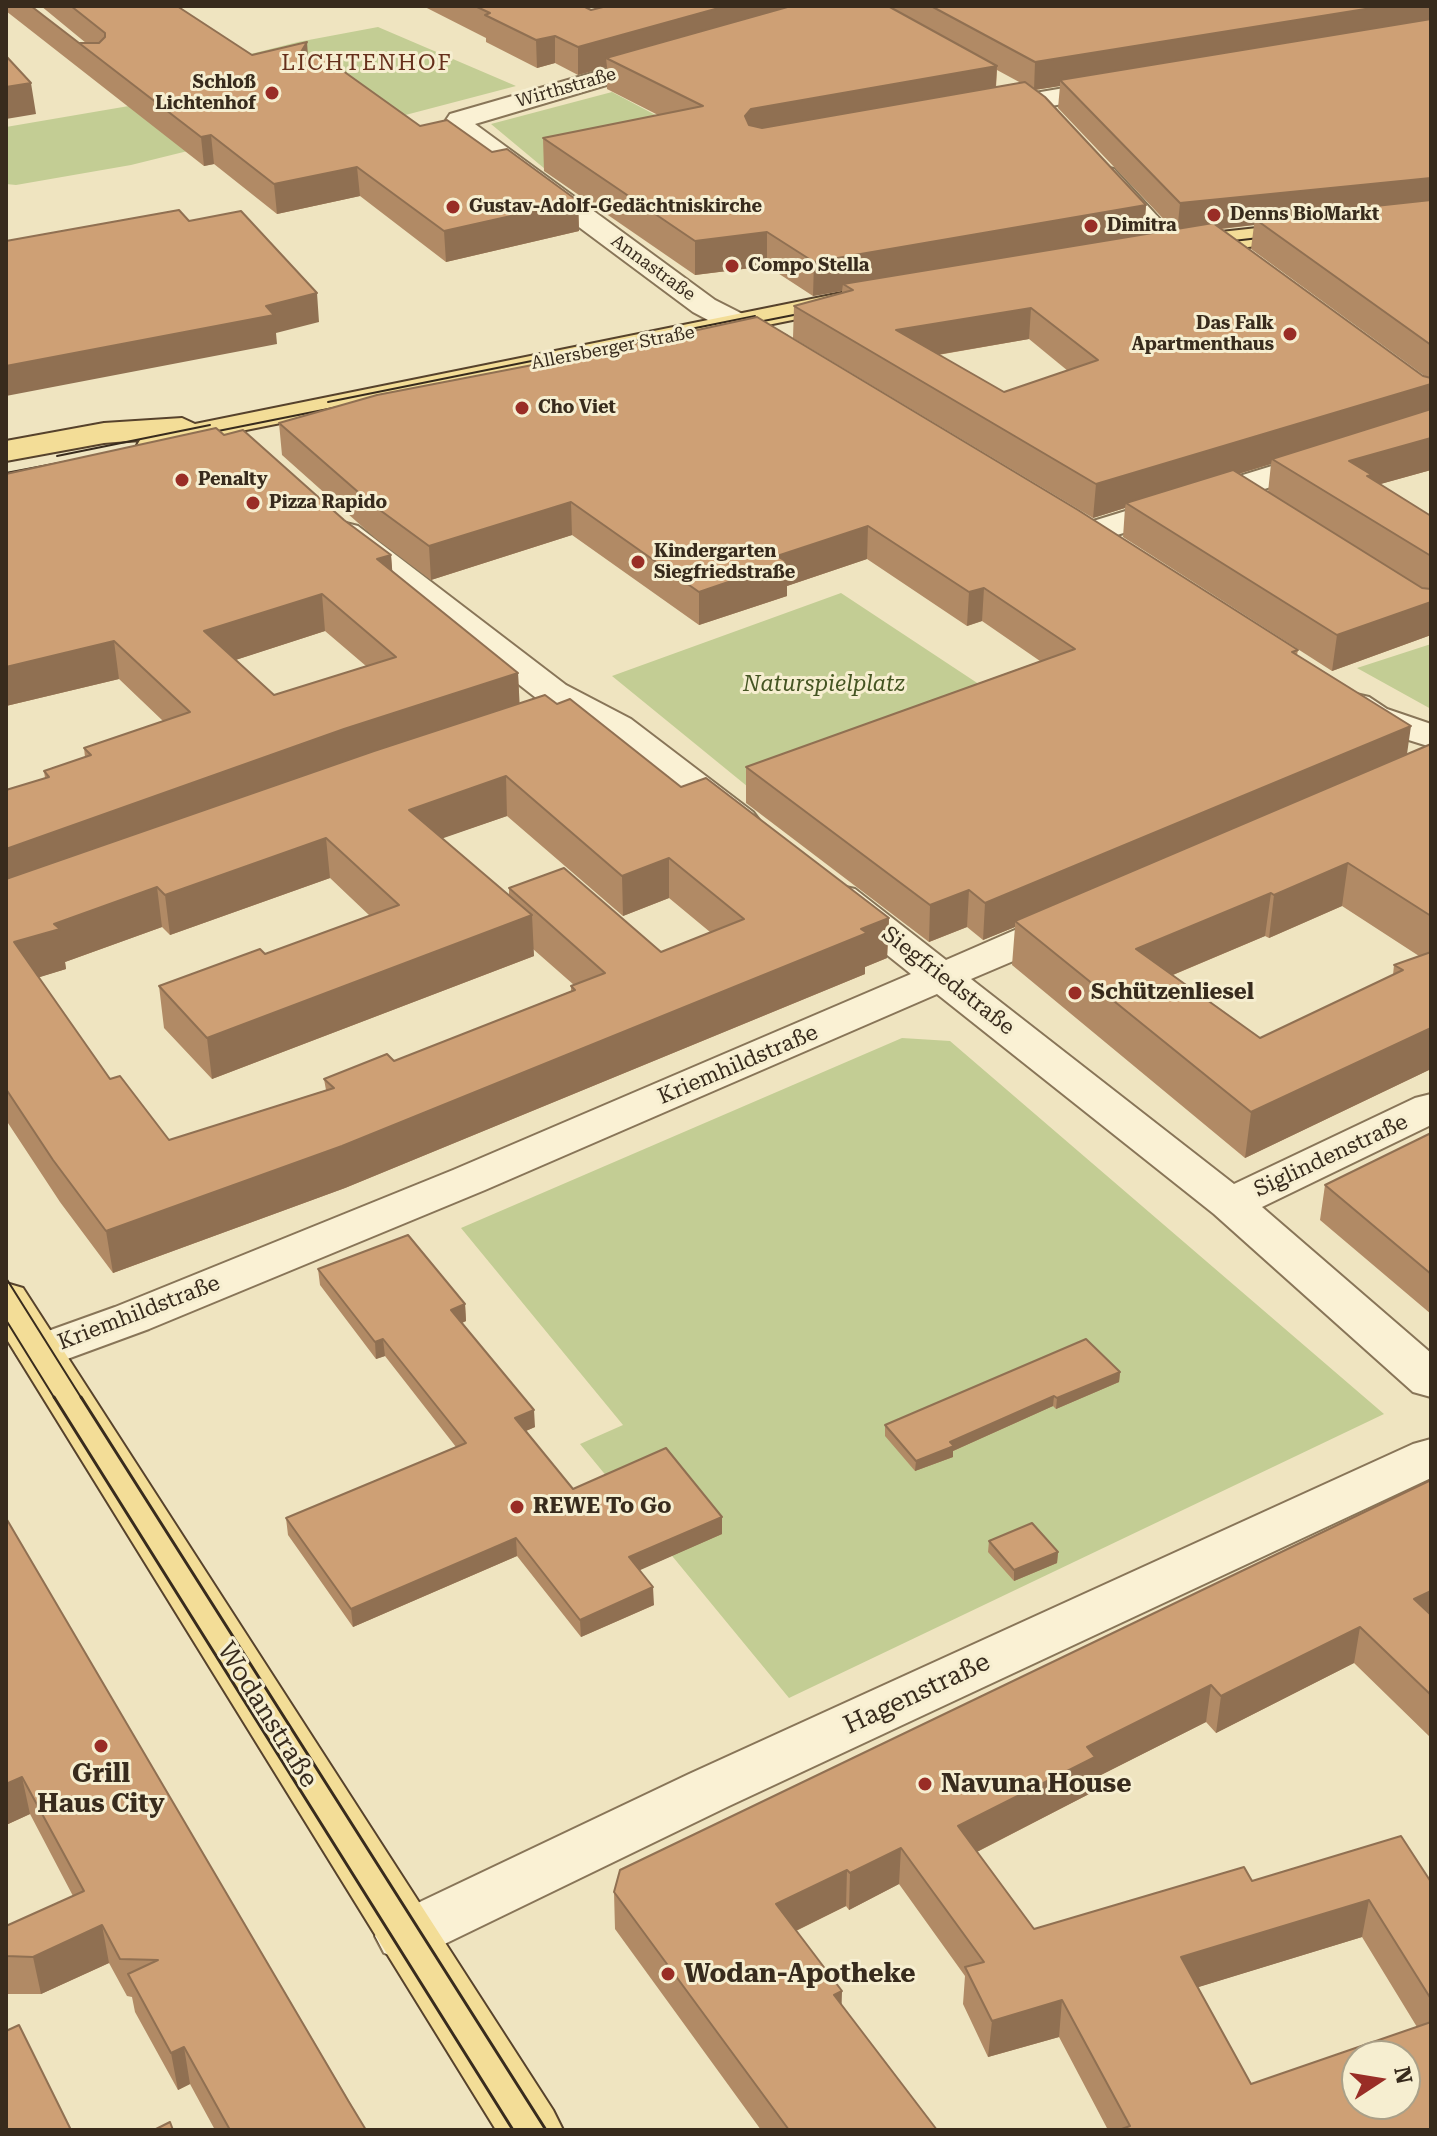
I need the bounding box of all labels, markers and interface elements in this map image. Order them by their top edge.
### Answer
district label: LICHTENHOF [281,51,453,77]
street label: Wirthstraße [513,63,619,113]
place label: Schloß Lichtenhof [155,72,256,114]
marker: Schloß Lichtenhof [263,84,281,102]
place label: Gustav-Adolf-Gedächtniskirche [469,196,762,218]
marker: Gustav-Adolf-Gedächtniskirche [444,198,462,216]
place label: Denns BioMarkt [1230,204,1379,226]
marker: Denns BioMarkt [1205,206,1223,224]
place label: Dimitra [1107,215,1177,237]
marker: Dimitra [1082,217,1100,235]
street label: Annastraße [607,230,699,306]
place label: Compo Stella [748,255,869,277]
marker: Compo Stella [723,257,741,275]
place label: Das Falk Apartmenthaus [1132,313,1274,356]
street label: Allersberger Straße [529,322,697,374]
marker: Das Falk Apartmenthaus [1281,325,1299,343]
place label: Cho Viet [538,397,616,419]
marker: Cho Viet [513,399,531,417]
place label: Penalty [198,469,268,491]
marker: Penalty [173,471,191,489]
place label: Pizza Rapido [269,492,387,514]
marker: Pizza Rapido [244,494,262,512]
place label: Kindergarten Siegfriedstraße [654,541,795,584]
marker: Kindergarten Siegfriedstraße [629,553,647,571]
park label: Naturspielplatz [743,672,905,698]
street label: Siegfriedstraße [876,921,1020,1041]
place label: Schützenliesel [1091,980,1254,1006]
marker: Schützenliesel [1066,984,1084,1002]
street label: Kriemhildstraße [654,1019,822,1111]
street label: Siglindenstraße [1250,1109,1412,1203]
street label: Kriemhildstraße [54,1270,224,1356]
place label: REWE To Go [533,1494,671,1520]
marker: REWE To Go [508,1498,526,1516]
street label: Wodanstraße [210,1636,324,1794]
street label: Hagenstraße [839,1647,995,1741]
marker: Grill Haus City [92,1737,110,1755]
place label: Grill Haus City [37,1758,165,1820]
place label: Navuna House [941,1768,1131,1800]
marker: Navuna House [916,1775,934,1793]
place label: Wodan-Apotheke [684,1958,916,1990]
marker: Wodan-Apotheke [659,1965,677,1983]
north arrow [1341,2040,1421,2120]
text: N [1389,2064,1417,2086]

